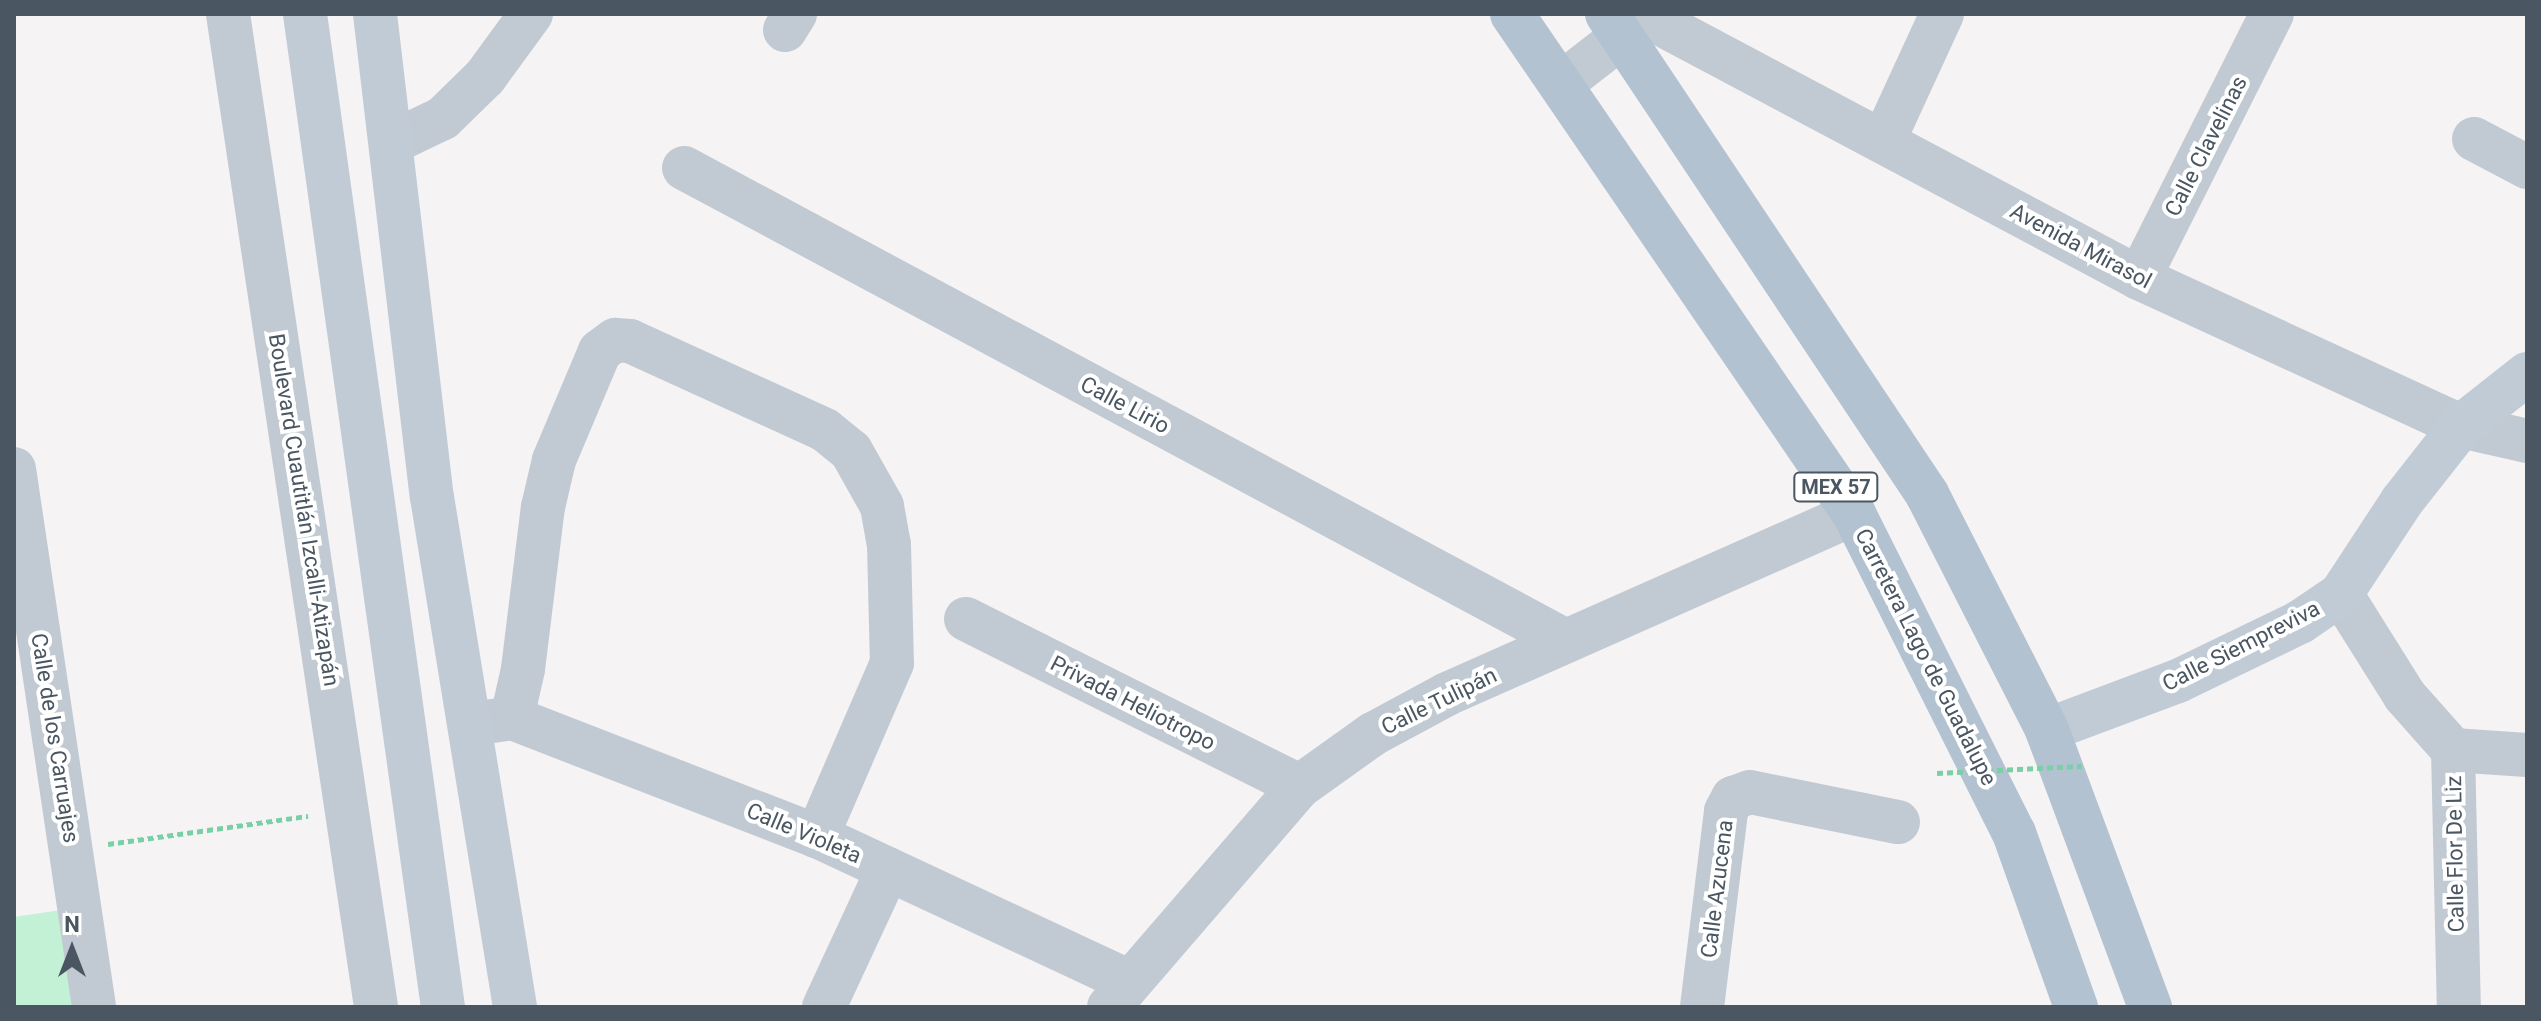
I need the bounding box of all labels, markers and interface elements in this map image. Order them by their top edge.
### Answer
street label: Calle Clavelinas [2159,71,2253,221]
street label: Avenida Mirasol [2006,198,2156,294]
street label: Boulevard Cuautitlán Izcalli-Atizapán [263,332,345,688]
street label: Calle Lirio [1076,371,1174,439]
road number: MEX 57 [1792,471,1880,503]
street label: Carretera Lago de Guadalupe [1850,524,2002,790]
street label: Calle Siempreviva [2158,595,2324,697]
street label: Calle de los Carruajes [25,631,85,845]
street label: Privada Heliotropo [1046,650,1220,756]
street label: Calle Tulipán [1377,662,1501,740]
street label: Calle Flor De Liz [2440,775,2470,933]
street label: Calle Violeta [743,797,865,869]
street label: Calle Azucena [1695,818,1739,960]
north arrow [32,909,112,989]
text: N [64,912,80,937]

